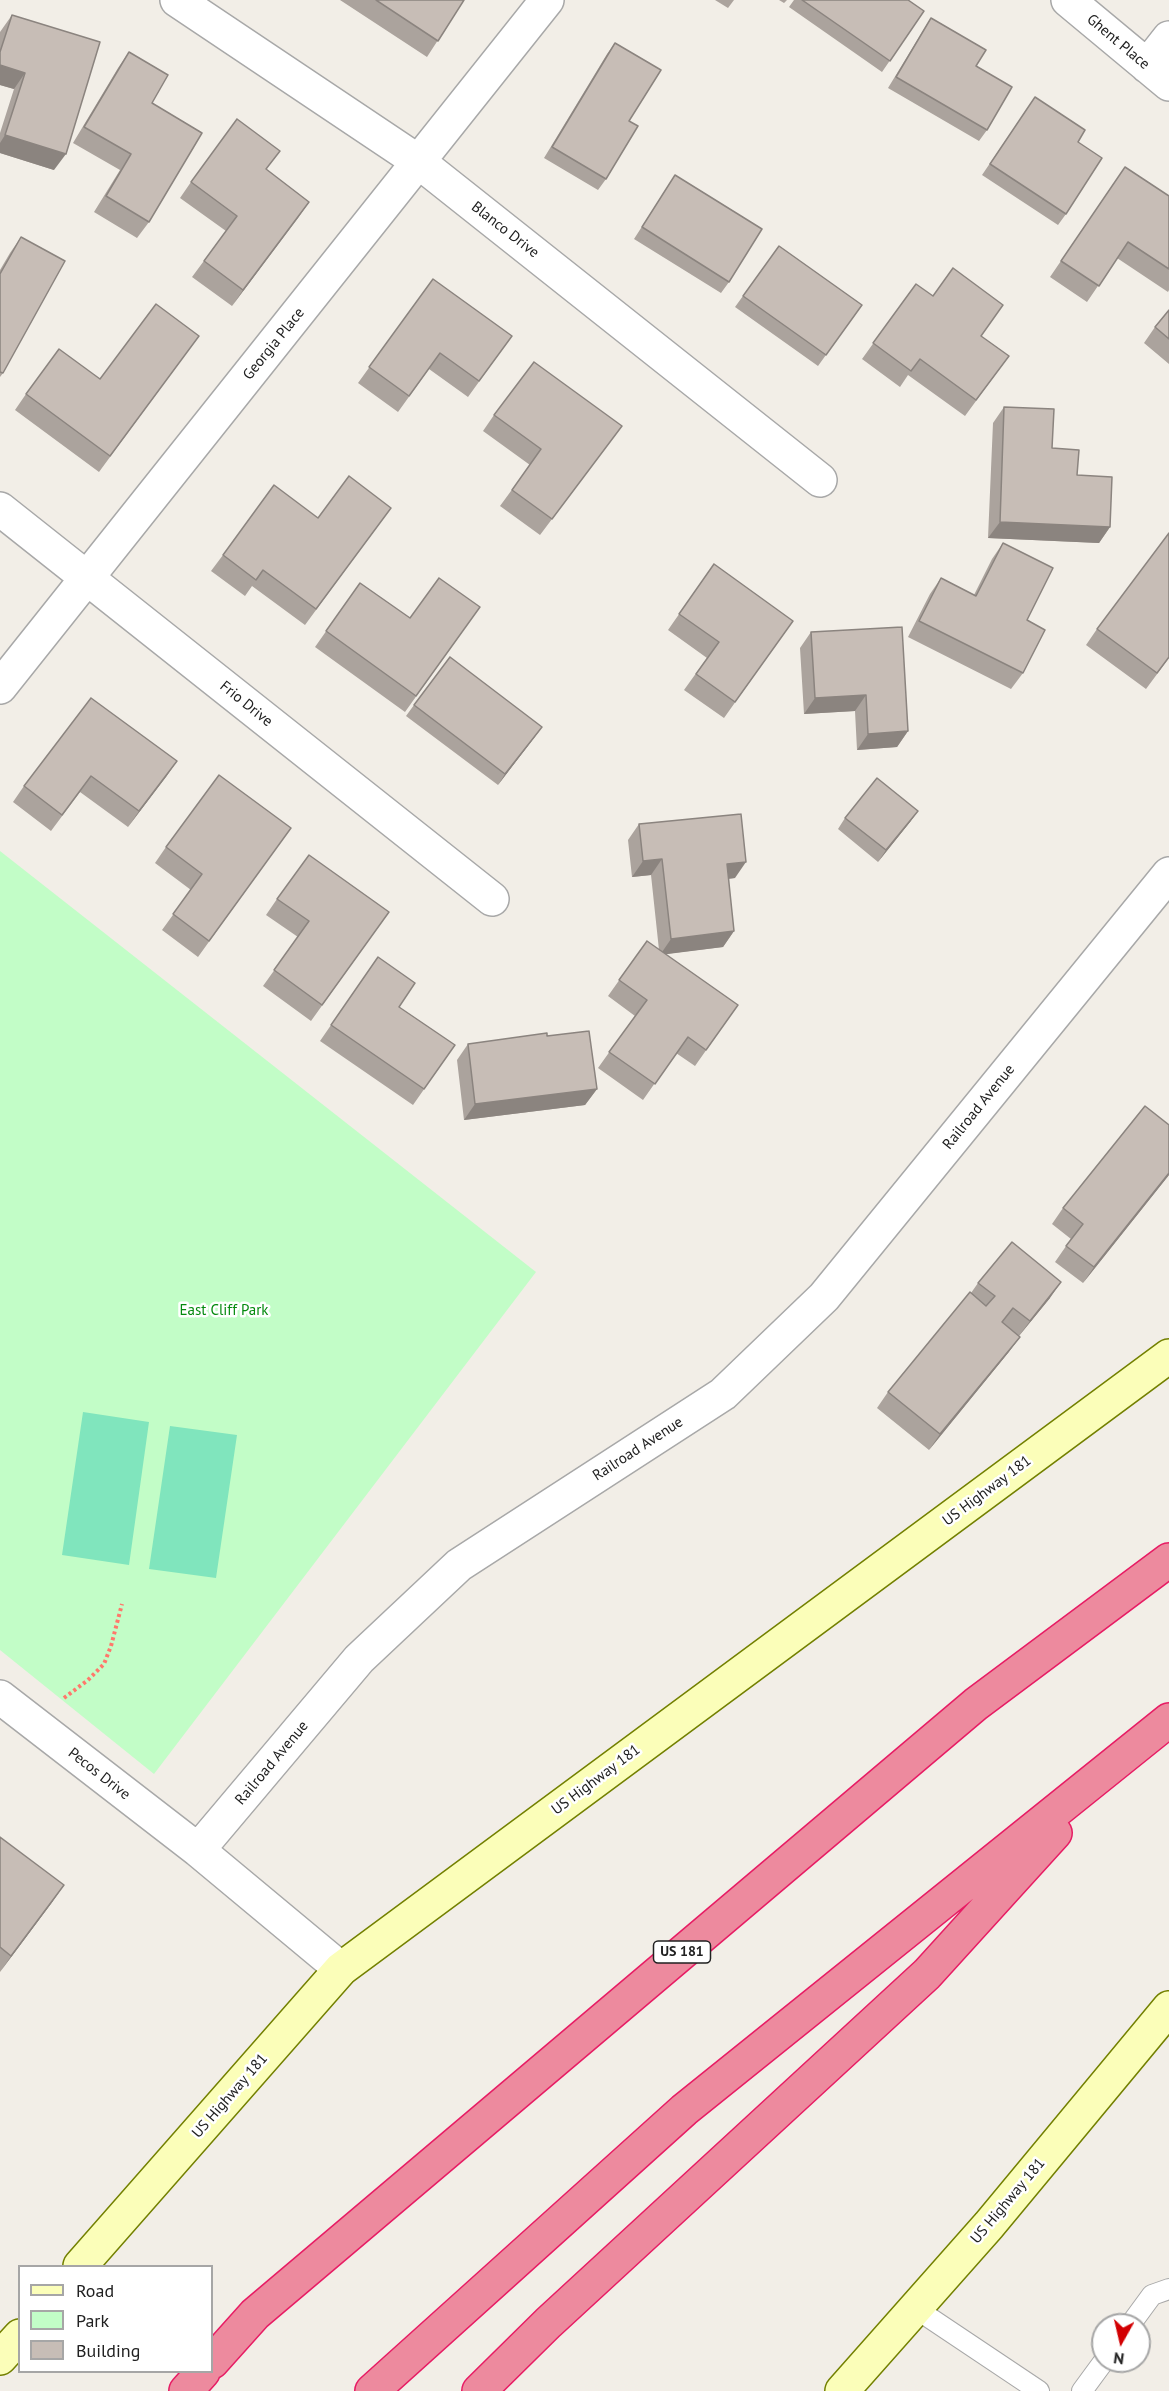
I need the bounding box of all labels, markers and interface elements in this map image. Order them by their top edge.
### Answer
street label: Ghent Place [1083,11,1153,73]
street label: Blanco Drive [468,198,542,262]
street label: Georgia Place [239,304,309,384]
street label: Frio Drive [216,677,276,731]
street label: Railroad Avenue [939,1061,1019,1153]
park label: East Cliff Park [179,1302,269,1320]
street label: Railroad Avenue [589,1413,687,1485]
street label: US Highway 181 [939,1452,1035,1530]
street label: Railroad Avenue [232,1717,312,1809]
street label: US Highway 181 [548,1741,644,1819]
street label: Pecos Drive [64,1744,134,1804]
road number: US 181 [654,1941,710,1963]
street label: US Highway 181 [188,2050,272,2142]
street label: US Highway 181 [967,2155,1049,2247]
legend [18,2265,213,2373]
text: Road [76,2279,114,2302]
text: Park [76,2309,109,2332]
north arrow [1091,2313,1151,2373]
text: Building [76,2339,140,2362]
text: N [1112,2348,1125,2369]

